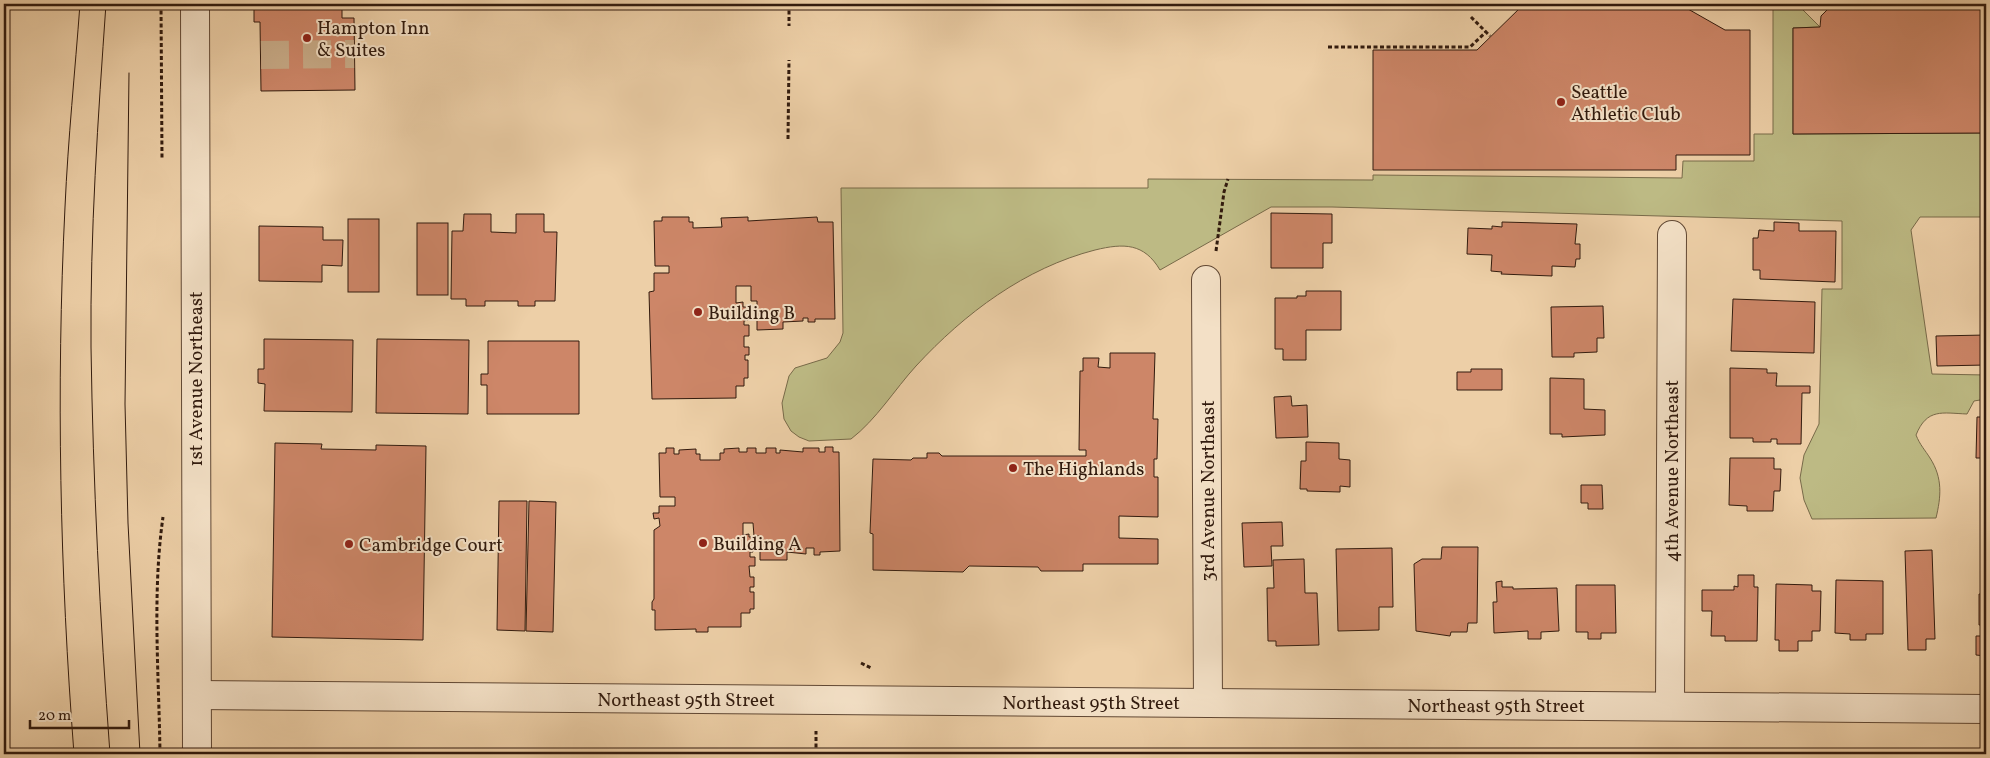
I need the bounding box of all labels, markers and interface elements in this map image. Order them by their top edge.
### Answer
place label: Hampton Inn & Suites [317,16,430,64]
marker: Hampton Inn & Suites [301,32,313,44]
place label: Seattle Athletic Club [1571,80,1681,128]
marker: Seattle Athletic Club [1555,96,1567,108]
street label: 1st Avenue Northeast [184,291,210,467]
place label: Building B [708,301,795,327]
marker: Building B [692,306,704,318]
street label: 4th Avenue Northeast [1660,379,1686,562]
street label: 3rd Avenue Northeast [1196,400,1222,582]
place label: The Highlands [1023,457,1144,483]
marker: The Highlands [1007,462,1019,474]
place label: Building A [713,532,802,558]
place label: Cambridge Court [359,533,503,559]
marker: Building A [697,537,709,549]
marker: Cambridge Court [343,538,355,550]
street label: Northeast 95th Street [597,688,775,714]
street label: Northeast 95th Street [1002,691,1180,717]
street label: Northeast 95th Street [1407,694,1585,720]
scale bar [30,698,129,730]
text: 20 m [38,706,71,727]

